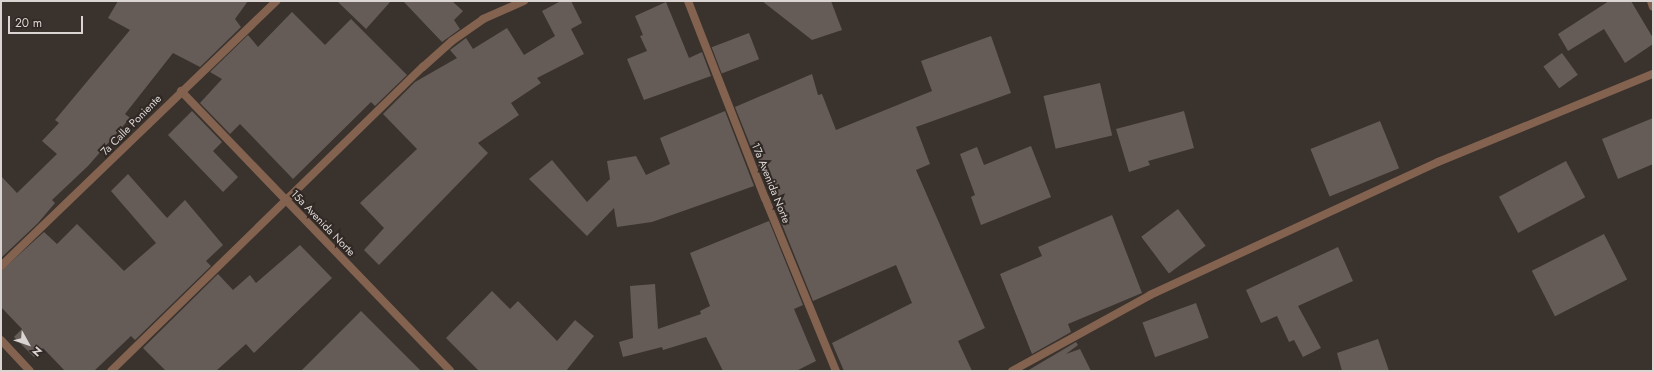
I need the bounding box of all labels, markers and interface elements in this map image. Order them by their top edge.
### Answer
scale bar [10,8,85,34]
text: 20 m [15,14,42,32]
street label: 7a Calle Poniente [98,92,164,158]
street label: 17a Avenida Norte [749,141,793,225]
street label: 15a Avenida Norte [288,187,358,259]
north arrow [8,324,48,364]
text: N [28,343,46,360]

